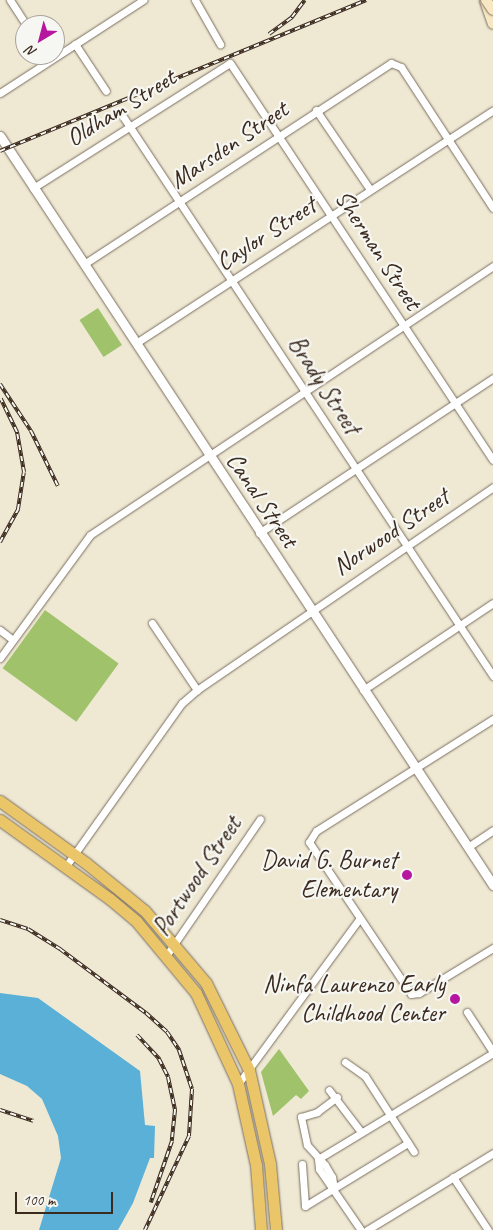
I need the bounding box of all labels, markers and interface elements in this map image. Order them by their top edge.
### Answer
north arrow [15,15,65,65]
text: N [23,42,40,61]
street label: Oldham Street [61,62,181,154]
street label: Marsden Street [164,94,294,196]
street label: Sherman Street [328,184,428,316]
street label: Caylor Street [210,191,322,277]
street label: Brady Street [281,330,367,440]
street label: Canal Street [219,447,305,553]
street label: Norwood Street [327,482,455,582]
street label: Portwood Street [146,810,248,942]
place label: David G. Burnet Elementary [261,846,397,905]
marker: David G. Burnet Elementary [401,869,413,881]
place label: Ninfa Laurenzo Early Childhood Center [262,970,445,1029]
marker: Ninfa Laurenzo Early Childhood Center [449,993,461,1005]
scale bar [18,1182,115,1214]
text: 100 m [23,1191,55,1210]

